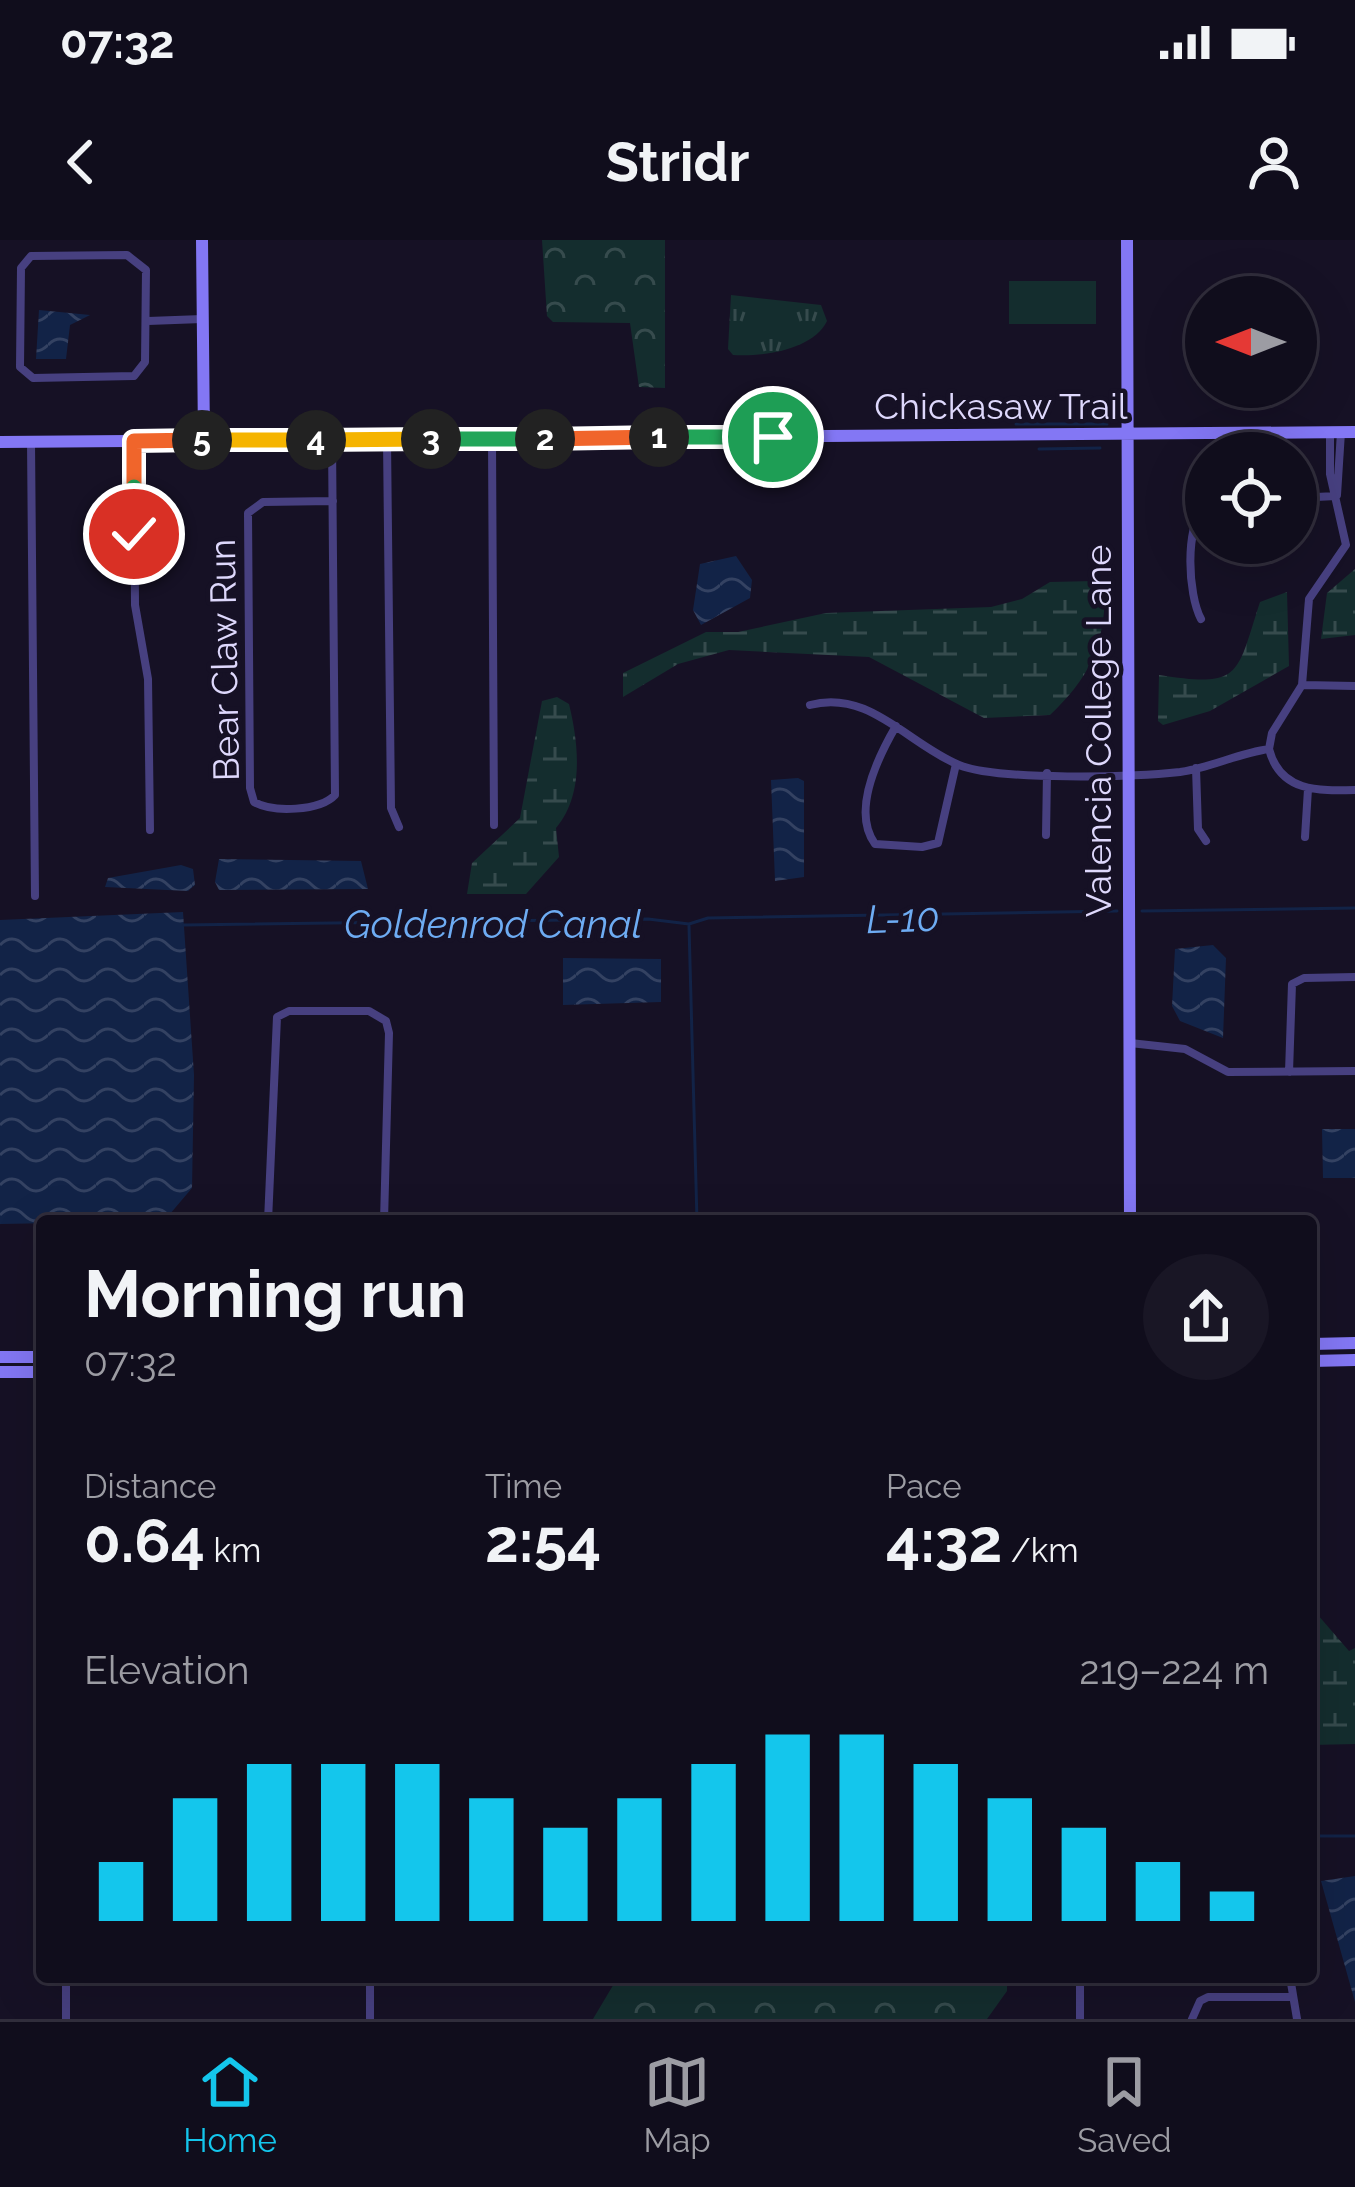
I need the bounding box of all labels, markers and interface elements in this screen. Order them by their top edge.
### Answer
text: 07:32 [60,16,174,69]
icon: back [48,129,114,195]
icon: person [1241,129,1307,195]
text: Stridr [606,130,749,194]
north arrow [1185,276,1317,408]
map controls [1185,276,1317,564]
street label: Chickasaw Trail [874,385,1128,427]
pin [722,386,824,488]
icon: arrive [740,404,806,470]
pin: 1 [629,407,689,467]
pin: 3 [401,409,461,469]
pin: 2 [515,409,575,469]
pin: 5 [172,410,232,470]
pin: 4 [286,410,346,470]
text: 1 [651,417,667,456]
text: 3 [422,419,440,458]
text: 2 [536,419,554,458]
text: 5 [193,420,211,459]
text: 4 [307,420,325,459]
button: locate [1185,432,1317,564]
pin [83,483,185,585]
icon: check [101,501,167,567]
street label: Bear Claw Run [201,539,247,781]
street label: Valencia College Lane [1077,545,1119,917]
water label: L-10 [866,894,940,942]
water label: Goldenrod Canal [344,901,642,947]
button: share [1143,1254,1269,1380]
text: Morning run [84,1255,466,1332]
text: 07:32 [84,1339,177,1385]
text: Distance [84,1467,216,1506]
text: Time [485,1467,562,1506]
text: Pace [886,1467,962,1506]
text: 0.64 [84,1506,205,1576]
text: 2:54 [485,1506,601,1576]
text: 4:32 [886,1506,1002,1576]
text: km [205,1531,261,1570]
text: /km [1002,1531,1079,1570]
text: Elevation [84,1647,250,1693]
text: 219–224 m [1079,1647,1269,1693]
tab: Home [183,2049,277,2160]
tab: Map [643,2049,711,2160]
tab: Saved [1077,2049,1172,2160]

